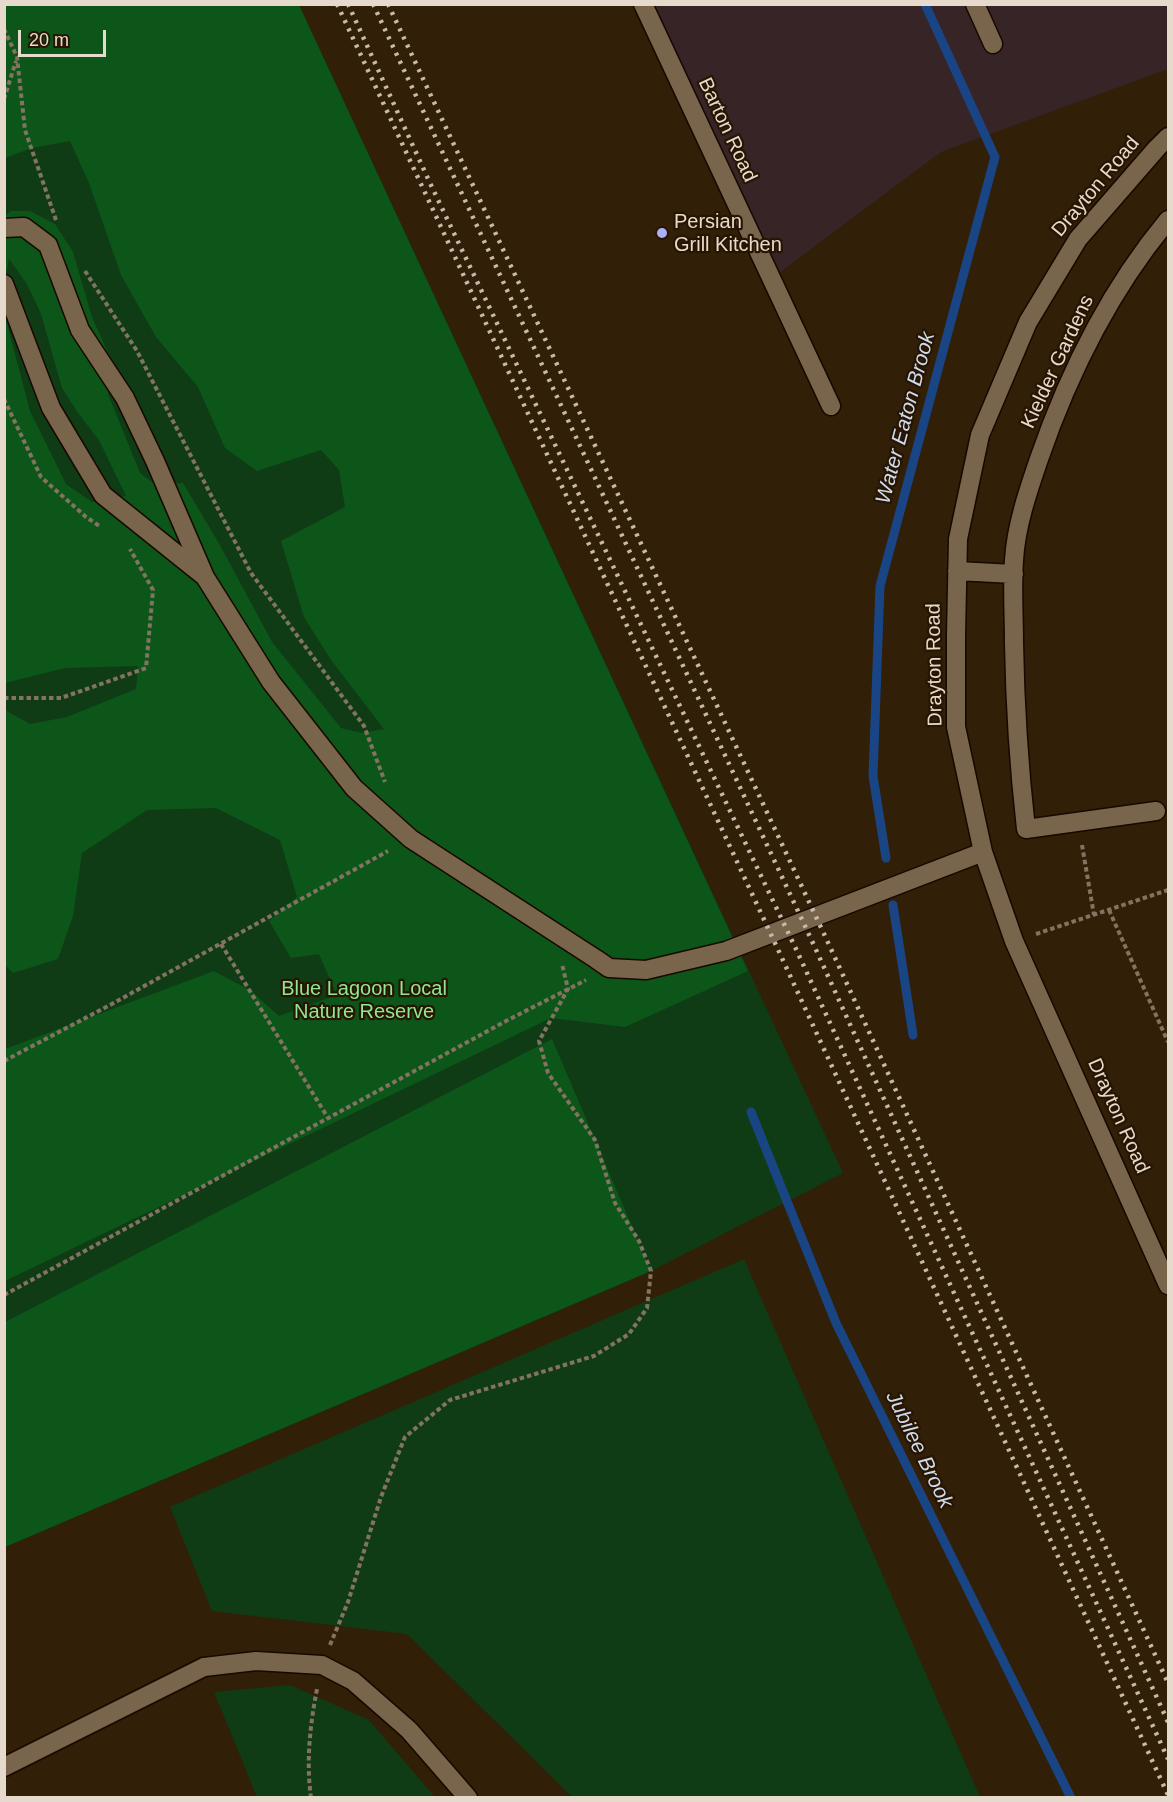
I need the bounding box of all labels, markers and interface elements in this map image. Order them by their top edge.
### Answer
scale bar [21,18,110,56]
text: 20 m [29,30,69,50]
street label: Barton Road [692,74,762,186]
street label: Drayton Road [1047,132,1145,242]
place label: Persian Grill Kitchen [674,210,782,257]
marker: Persian Grill Kitchen [655,226,669,240]
street label: Kielder Gardens [1017,291,1099,433]
water label: Water Eaton Brook [871,329,941,507]
street label: Drayton Road [922,603,948,727]
park label: Blue Lagoon Local Nature Reserve [281,977,447,1024]
street label: Drayton Road [1082,1055,1154,1177]
water label: Jubilee Brook [880,1387,958,1513]

